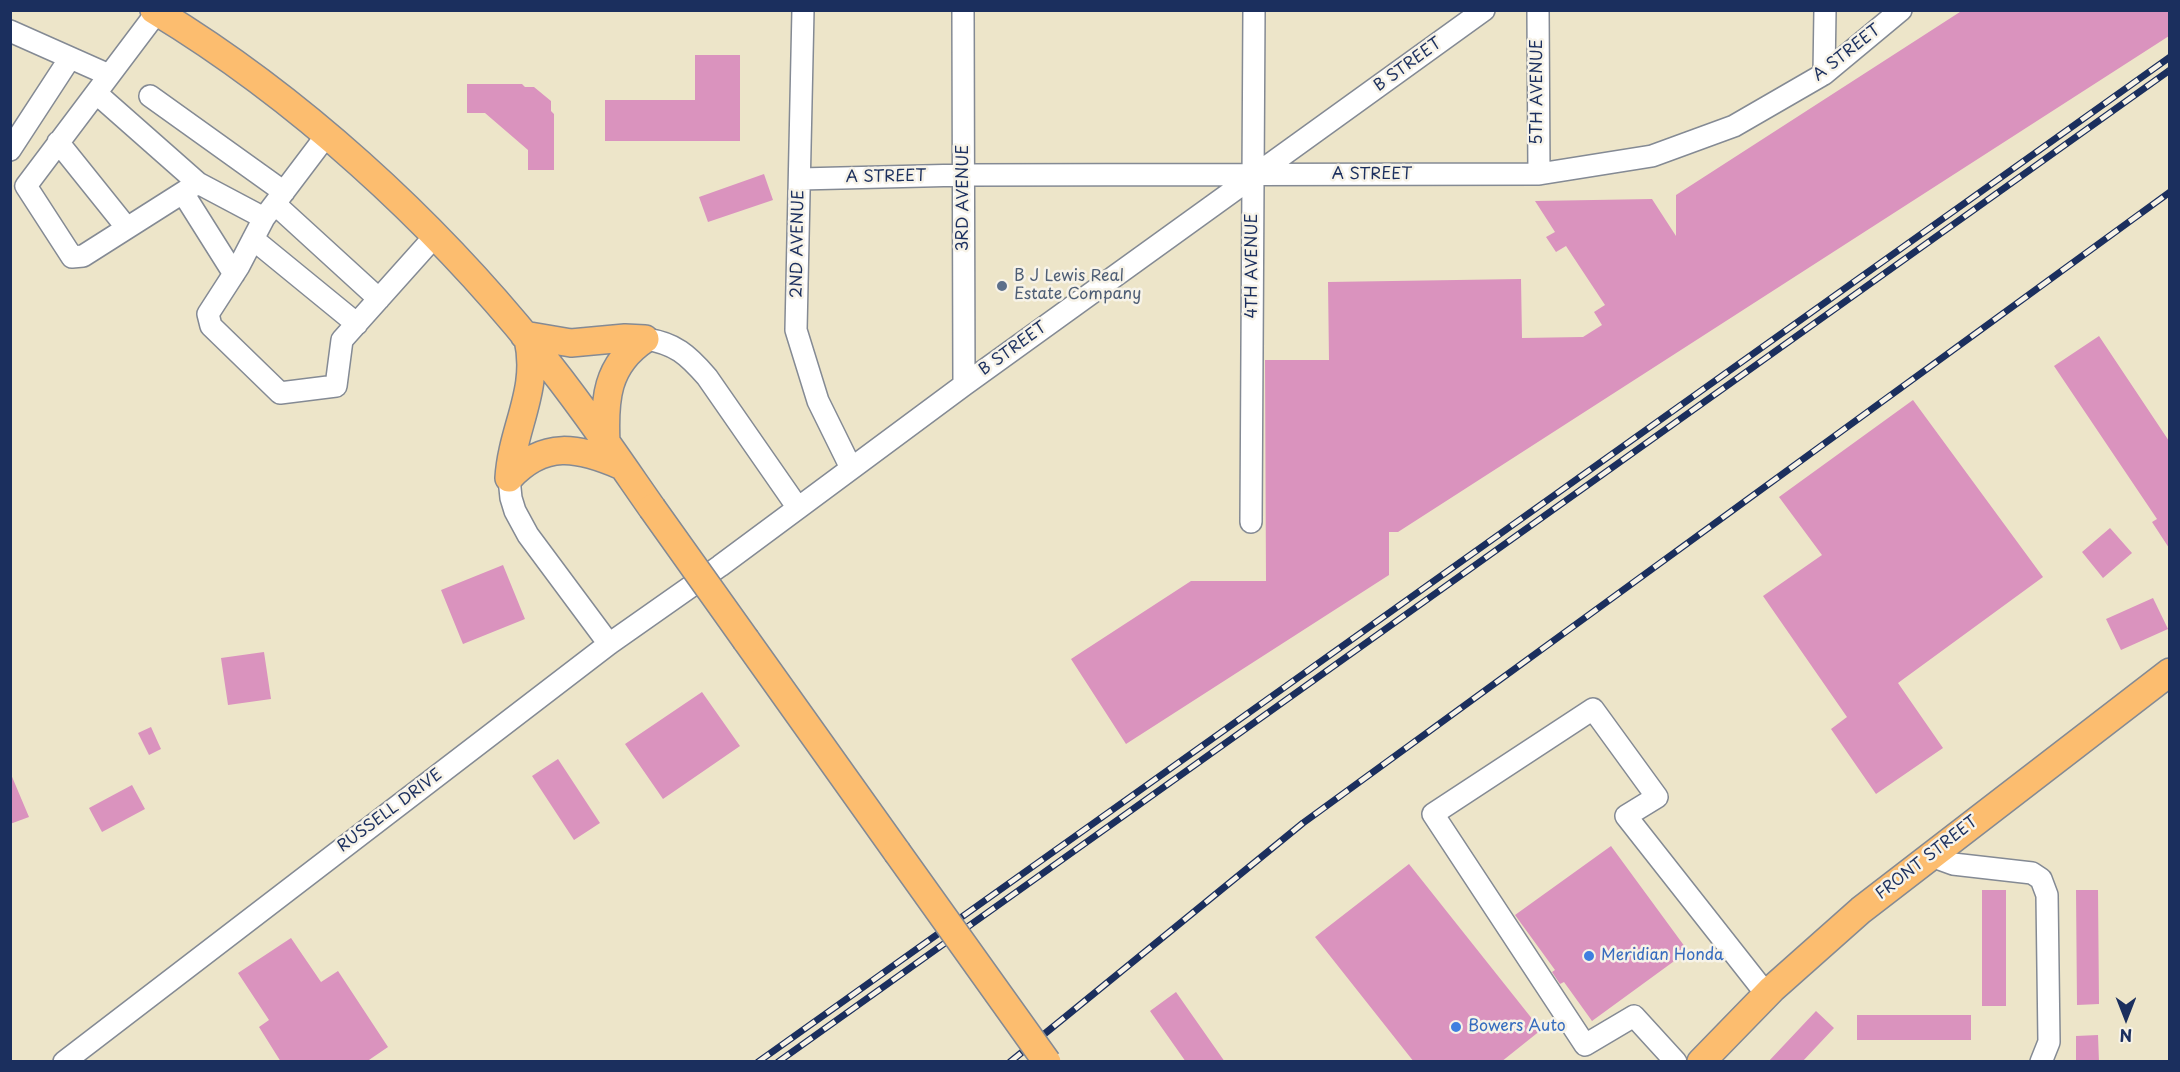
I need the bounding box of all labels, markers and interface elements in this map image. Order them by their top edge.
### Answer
street label: A STREET [1809,21,1885,85]
street label: B STREET [1370,34,1446,96]
street label: 5TH AVENUE [1528,39,1548,145]
street label: 3RD AVENUE [954,145,974,251]
street label: A STREET [1332,165,1412,185]
street label: A STREET [846,167,926,187]
street label: 2ND AVENUE [787,190,809,298]
street label: 4TH AVENUE [1243,213,1263,319]
place label: B J Lewis Real Estate Company [1014,267,1141,305]
marker: B J Lewis Real Estate Company [995,279,1009,293]
street label: B STREET [975,318,1051,380]
street label: RUSSELL DRIVE [334,765,446,857]
street label: FRONT STREET [1872,812,1982,904]
place label: Meridian Honda [1601,946,1724,966]
marker: Meridian Honda [1582,949,1596,963]
north arrow [2096,988,2156,1048]
place label: Bowers Auto [1468,1017,1566,1037]
marker: Bowers Auto [1449,1020,1463,1034]
text: N [2120,1024,2132,1048]

